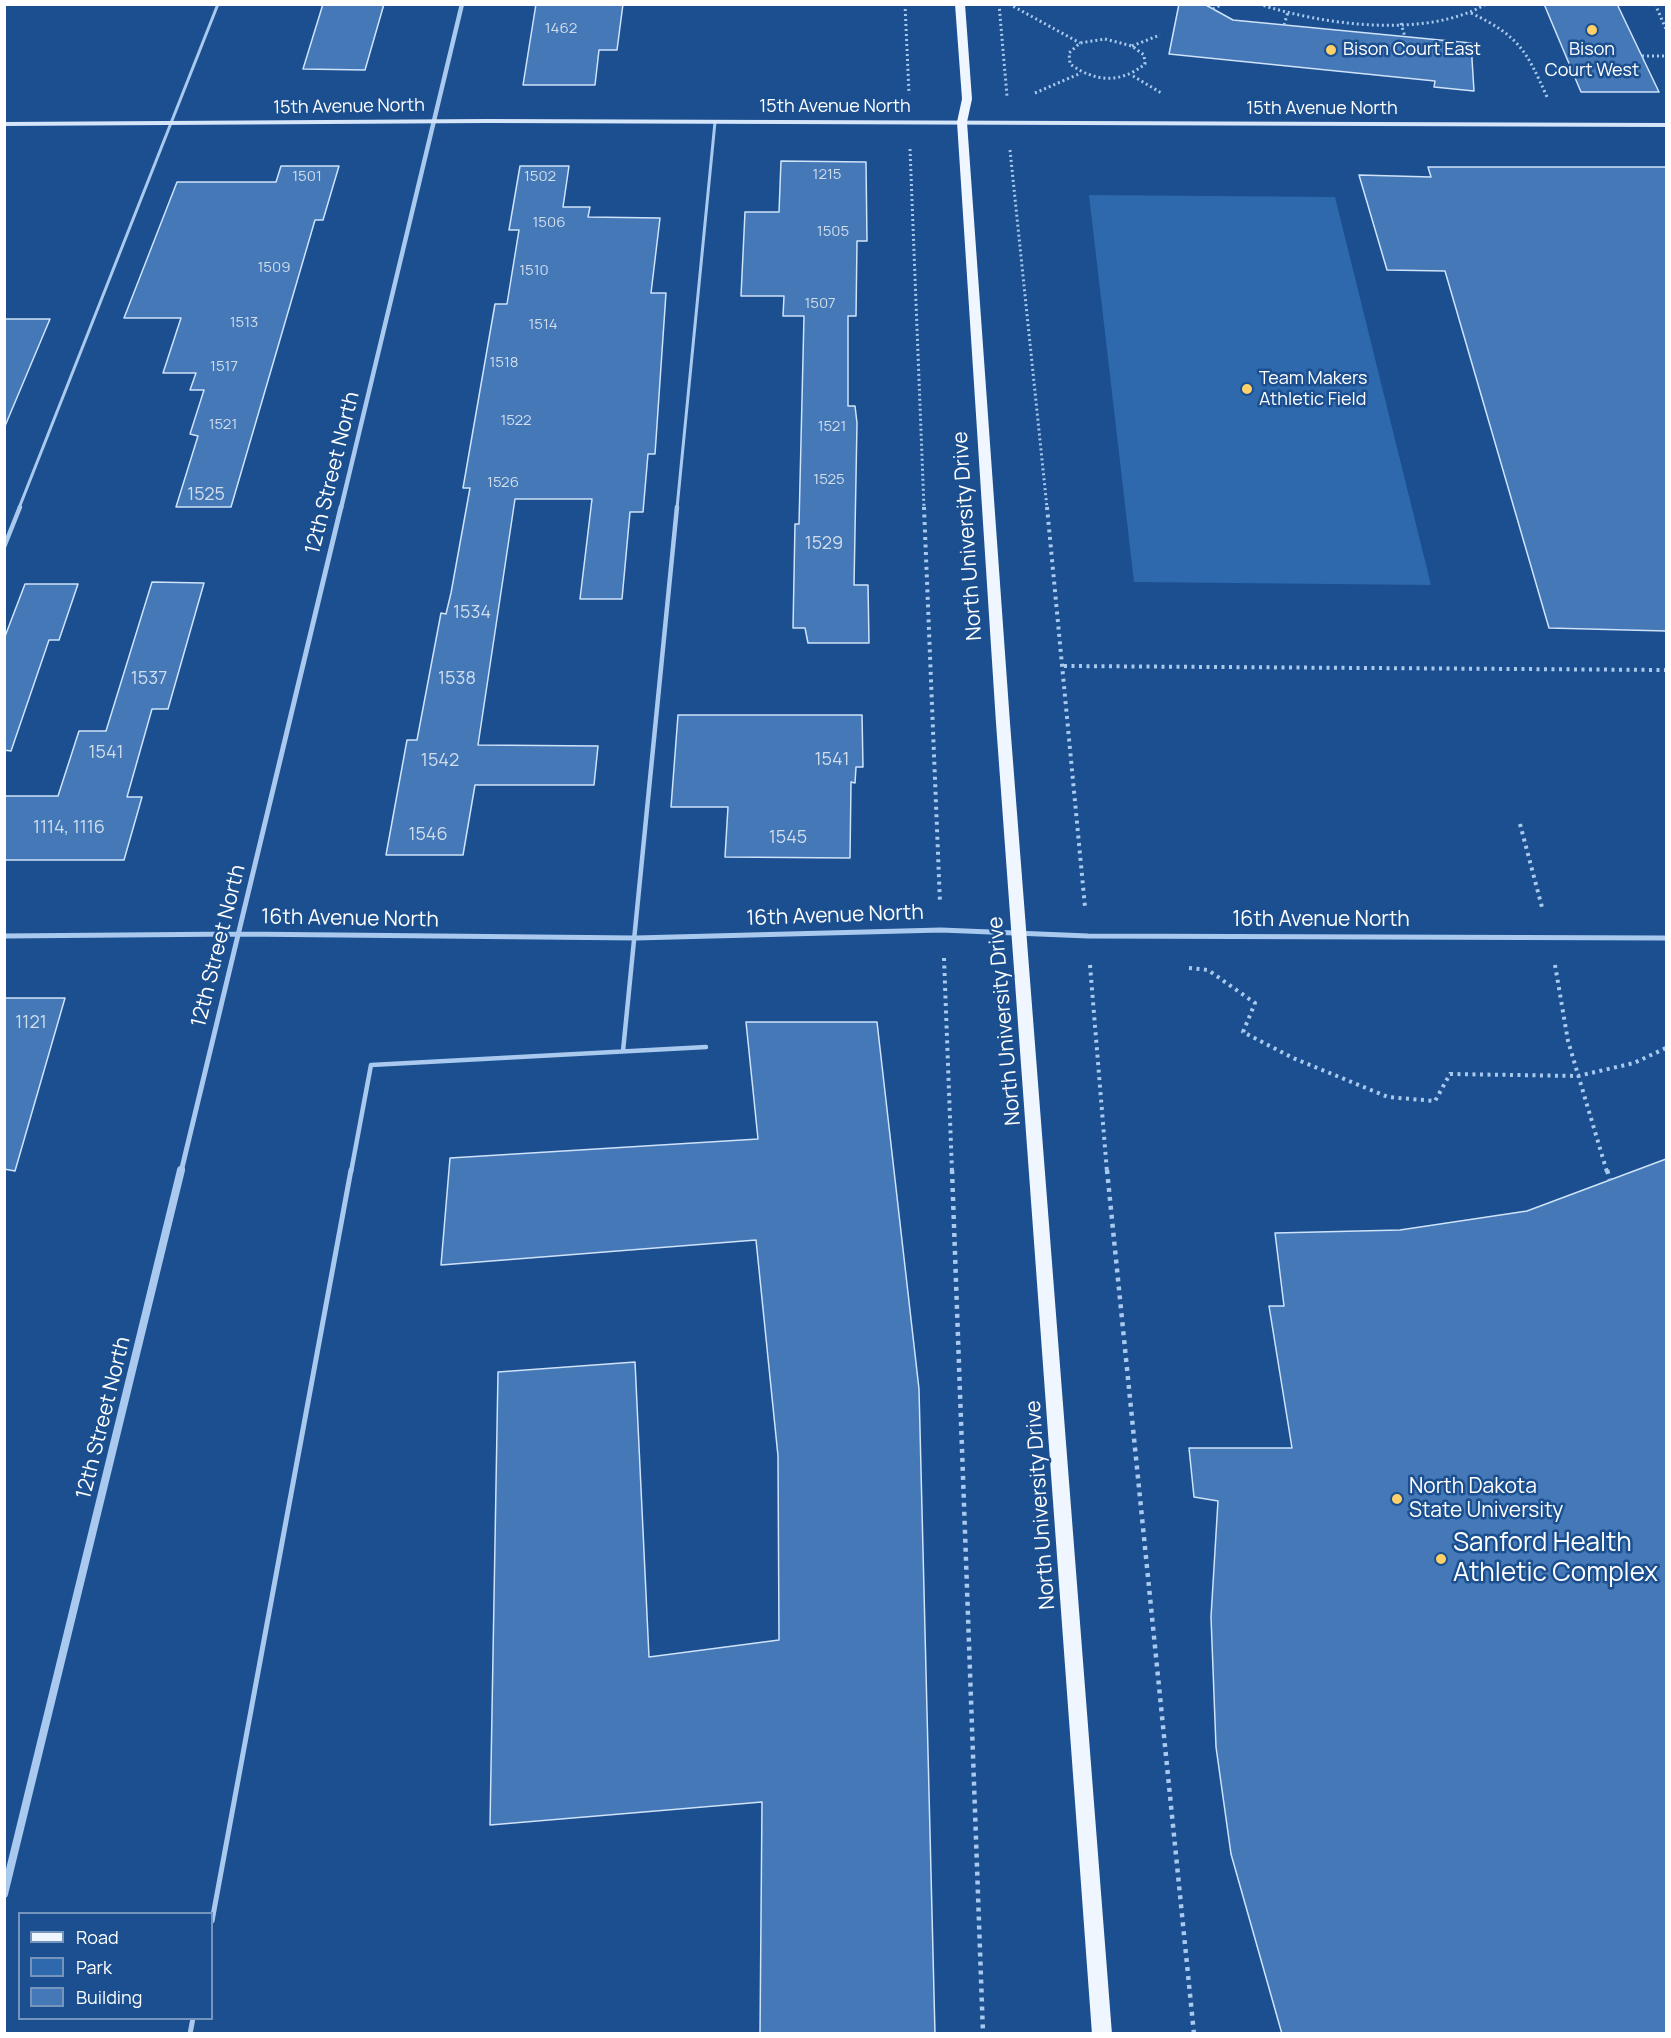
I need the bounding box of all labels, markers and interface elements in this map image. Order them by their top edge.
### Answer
house number: 1462 [545,20,577,38]
marker: Bison Court West [1585,23,1599,37]
place label: Bison Court East [1343,39,1481,61]
place label: Bison Court West [1545,39,1639,82]
marker: Bison Court East [1324,43,1338,57]
street label: 15th Avenue North [273,95,425,119]
street label: 15th Avenue North [759,96,911,118]
street label: 15th Avenue North [1246,98,1398,120]
house number: 1215 [813,166,841,184]
house number: 1501 [292,168,322,186]
house number: 1502 [524,168,556,186]
house number: 1506 [533,214,565,232]
house number: 1505 [817,223,849,241]
house number: 1509 [258,259,290,277]
house number: 1510 [519,262,549,280]
house number: 1507 [804,295,836,313]
house number: 1513 [230,314,258,332]
house number: 1514 [528,316,558,334]
house number: 1518 [489,354,519,372]
house number: 1517 [210,358,238,376]
place label: Team Makers Athletic Field [1259,368,1367,410]
marker: Team Makers Athletic Field [1240,382,1254,396]
street label: 12th Street North [301,389,365,557]
house number: 1522 [500,412,532,430]
house number: 1521 [209,416,237,434]
house number: 1521 [818,418,846,436]
street label: North University Drive [948,431,988,641]
house number: 1525 [813,471,845,489]
house number: 1526 [487,474,519,492]
house number: 1525 [187,484,225,506]
house number: 1529 [805,533,843,555]
house number: 1534 [453,602,491,624]
house number: 1537 [131,668,167,690]
house number: 1538 [438,668,476,690]
house number: 1541 [88,742,124,764]
house number: 1541 [814,749,850,771]
house number: 1542 [421,750,459,772]
house number: 1114, 1116 [33,817,105,839]
house number: 1546 [408,824,448,846]
house number: 1545 [769,827,807,849]
street label: 12th Street North [187,862,251,1030]
street label: 16th Avenue North [746,900,924,932]
street label: 16th Avenue North [261,905,439,933]
street label: 16th Avenue North [1232,907,1410,933]
street label: North University Drive [983,915,1027,1127]
house number: 1121 [15,1012,47,1034]
street label: 12th Street North [72,1334,136,1502]
street label: North University Drive [1021,1400,1061,1610]
place label: North Dakota State University [1409,1474,1563,1524]
marker: North Dakota State University [1390,1492,1404,1506]
place label: Sanford Health Athletic Complex [1453,1528,1658,1589]
marker: Sanford Health Athletic Complex [1434,1552,1448,1566]
legend [18,1912,213,2020]
text: Road [76,1925,119,1949]
text: Park [76,1955,112,1979]
text: Building [76,1985,142,2009]

